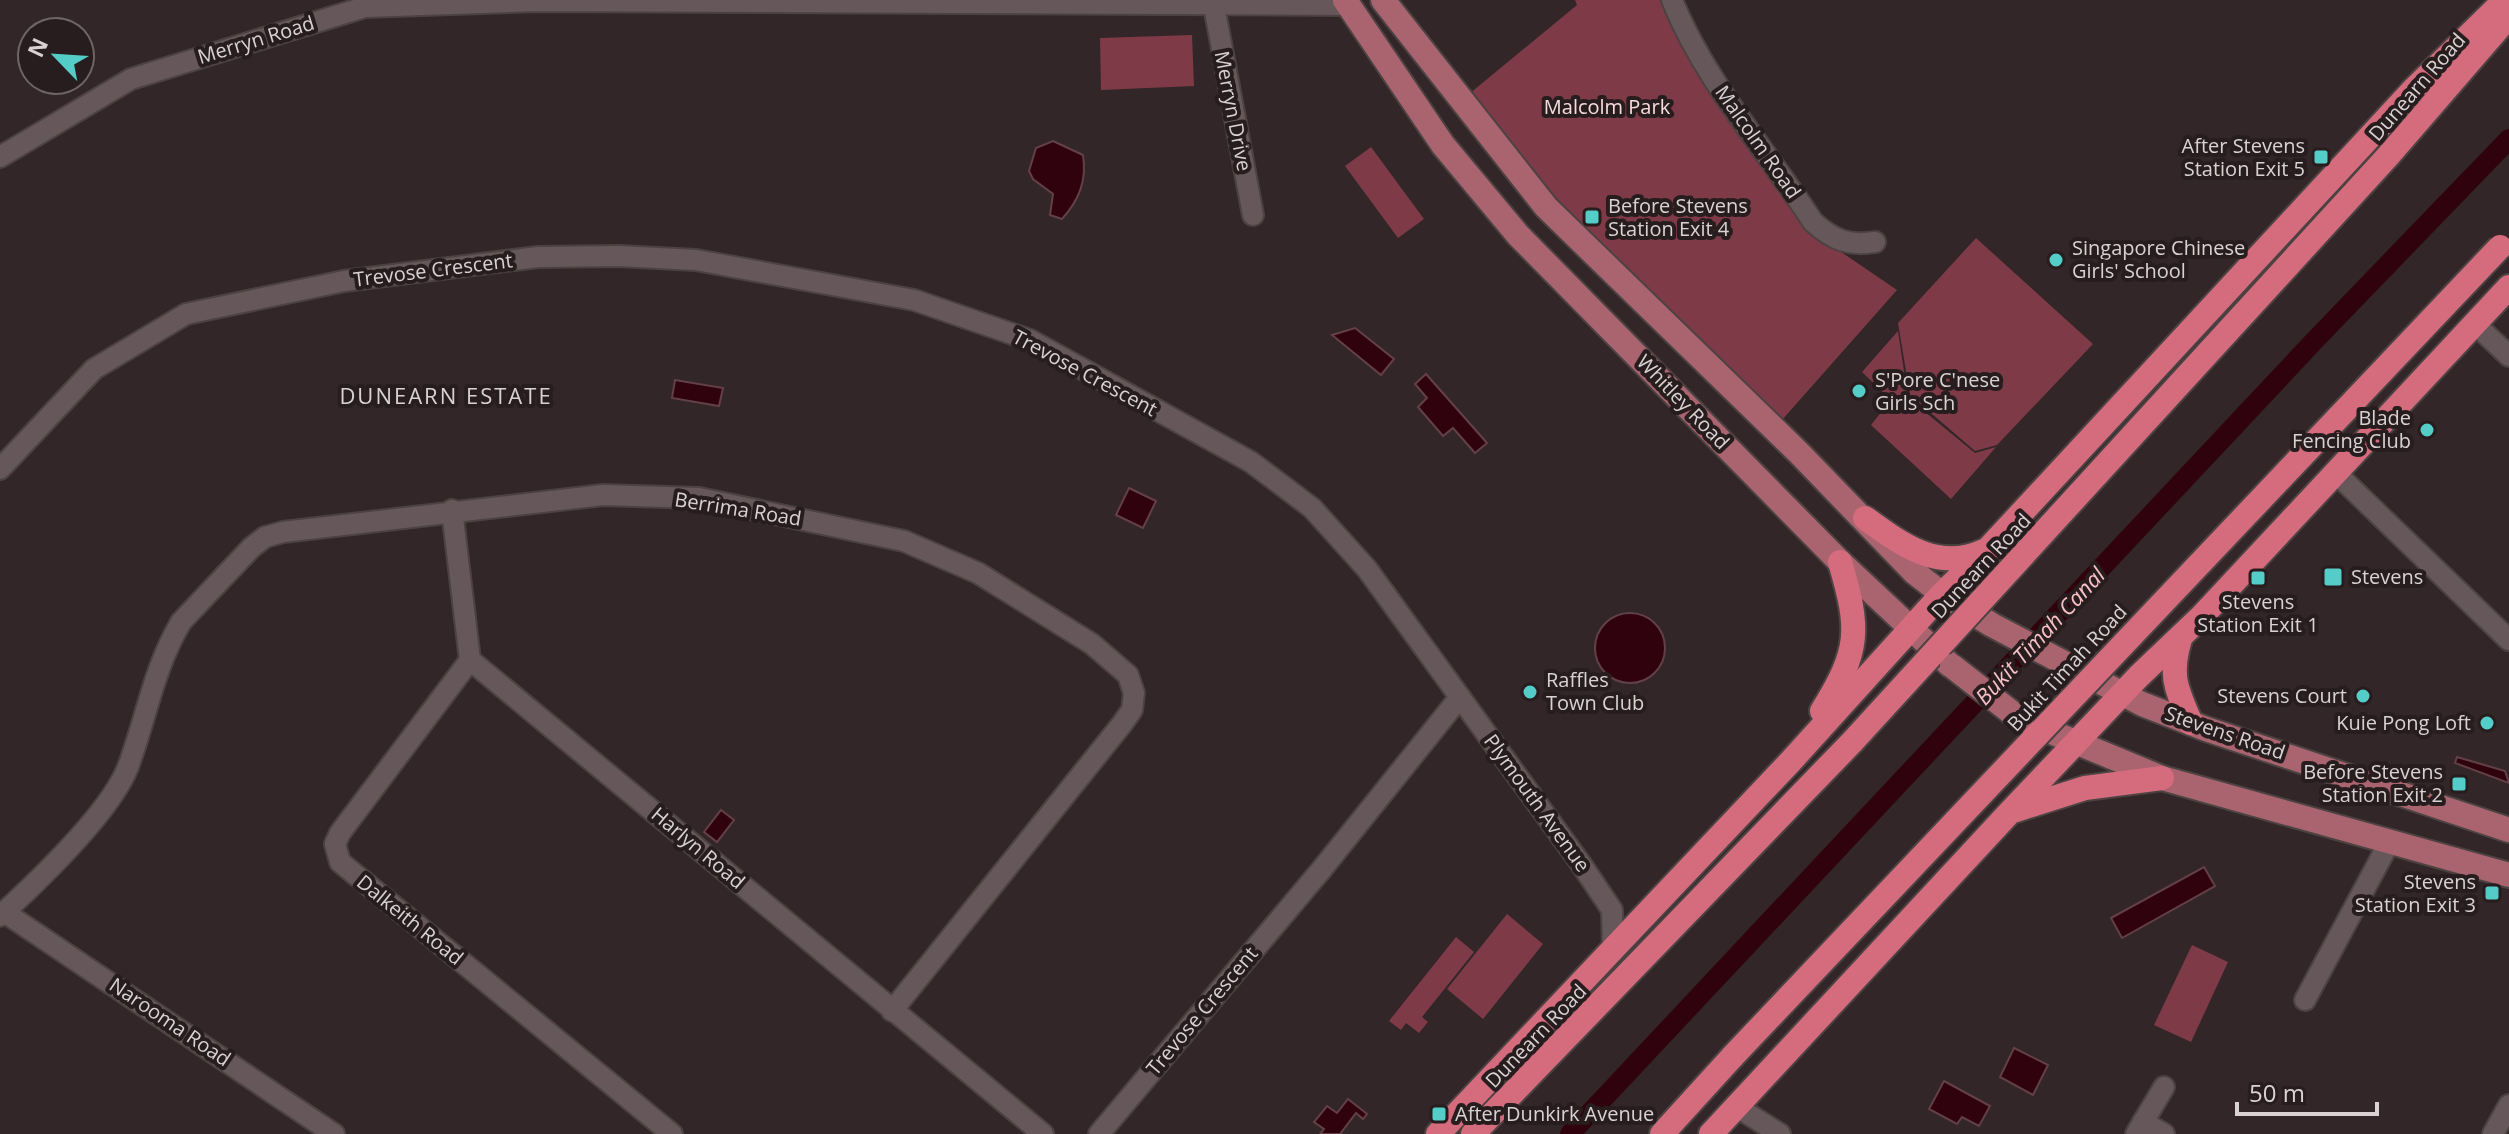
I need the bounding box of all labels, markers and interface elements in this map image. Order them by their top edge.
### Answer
street label: Merryn Road [194,9,318,70]
north arrow [16,16,96,96]
street label: Dunearn Road [2362,27,2471,146]
text: N [20,33,54,62]
street label: Merryn Drive [1209,48,1258,173]
street label: Malcolm Road [1709,80,1807,204]
park label: Malcolm Park [1544,93,1671,120]
place label: After Stevens Station Exit 5 [2182,132,2305,182]
marker: After Stevens Station Exit 5 [2312,148,2330,166]
place label: Before Stevens Station Exit 4 [1608,192,1748,242]
marker: Before Stevens Station Exit 4 [1583,208,1601,226]
place label: Singapore Chinese Girls' School [2072,234,2245,284]
street label: Trevose Crescent [352,246,514,293]
marker: Singapore Chinese Girls' School [2047,251,2065,269]
street label: Trevose Crescent [1008,323,1162,422]
street label: Whitley Road [1631,348,1735,455]
place label: S'Pore C'nese Girls Sch [1875,366,2000,416]
district label: DUNEARN ESTATE [339,380,553,410]
marker: S'Pore C'nese Girls Sch [1850,382,1868,400]
place label: Blade Fencing Club [2292,404,2411,454]
marker: Blade Fencing Club [2418,421,2436,439]
street label: Berrima Road [673,485,803,532]
street label: Dunearn Road [1925,507,2036,624]
water label: Bukit Timah Canal [1968,560,2111,711]
place label: Stevens [2351,563,2423,590]
marker: Stevens [2322,566,2344,588]
marker: Stevens Station Exit 1 [2249,569,2267,587]
place label: Stevens Station Exit 1 [2197,588,2319,638]
street label: Bukit Timah Road [2001,598,2132,737]
place label: Raffles Town Club [1546,666,1644,716]
place label: Stevens Court [2217,682,2347,709]
marker: Raffles Town Club [1521,683,1539,701]
marker: Stevens Court [2354,687,2372,705]
street label: Stevens Road [2162,699,2289,766]
place label: Kuie Pong Loft [2336,709,2471,736]
marker: Kuie Pong Loft [2478,714,2496,732]
street label: Plymouth Avenue [1478,728,1597,877]
place label: Before Stevens Station Exit 2 [2303,758,2443,808]
marker: Before Stevens Station Exit 2 [2450,775,2468,793]
street label: Harlyn Road [646,801,751,895]
street label: Dalkeith Road [351,868,469,971]
place label: Stevens Station Exit 3 [2355,868,2476,918]
marker: Stevens Station Exit 3 [2483,884,2501,902]
street label: Trevose Crescent [1140,941,1263,1081]
street label: Narooma Road [104,971,236,1072]
street label: Dunearn Road [1479,978,1592,1093]
scale bar [2237,1066,2377,1116]
text: 50 m [2249,1076,2305,1109]
place label: After Dunkirk Avenue [1455,1100,1654,1127]
marker: After Dunkirk Avenue [1430,1105,1448,1123]

